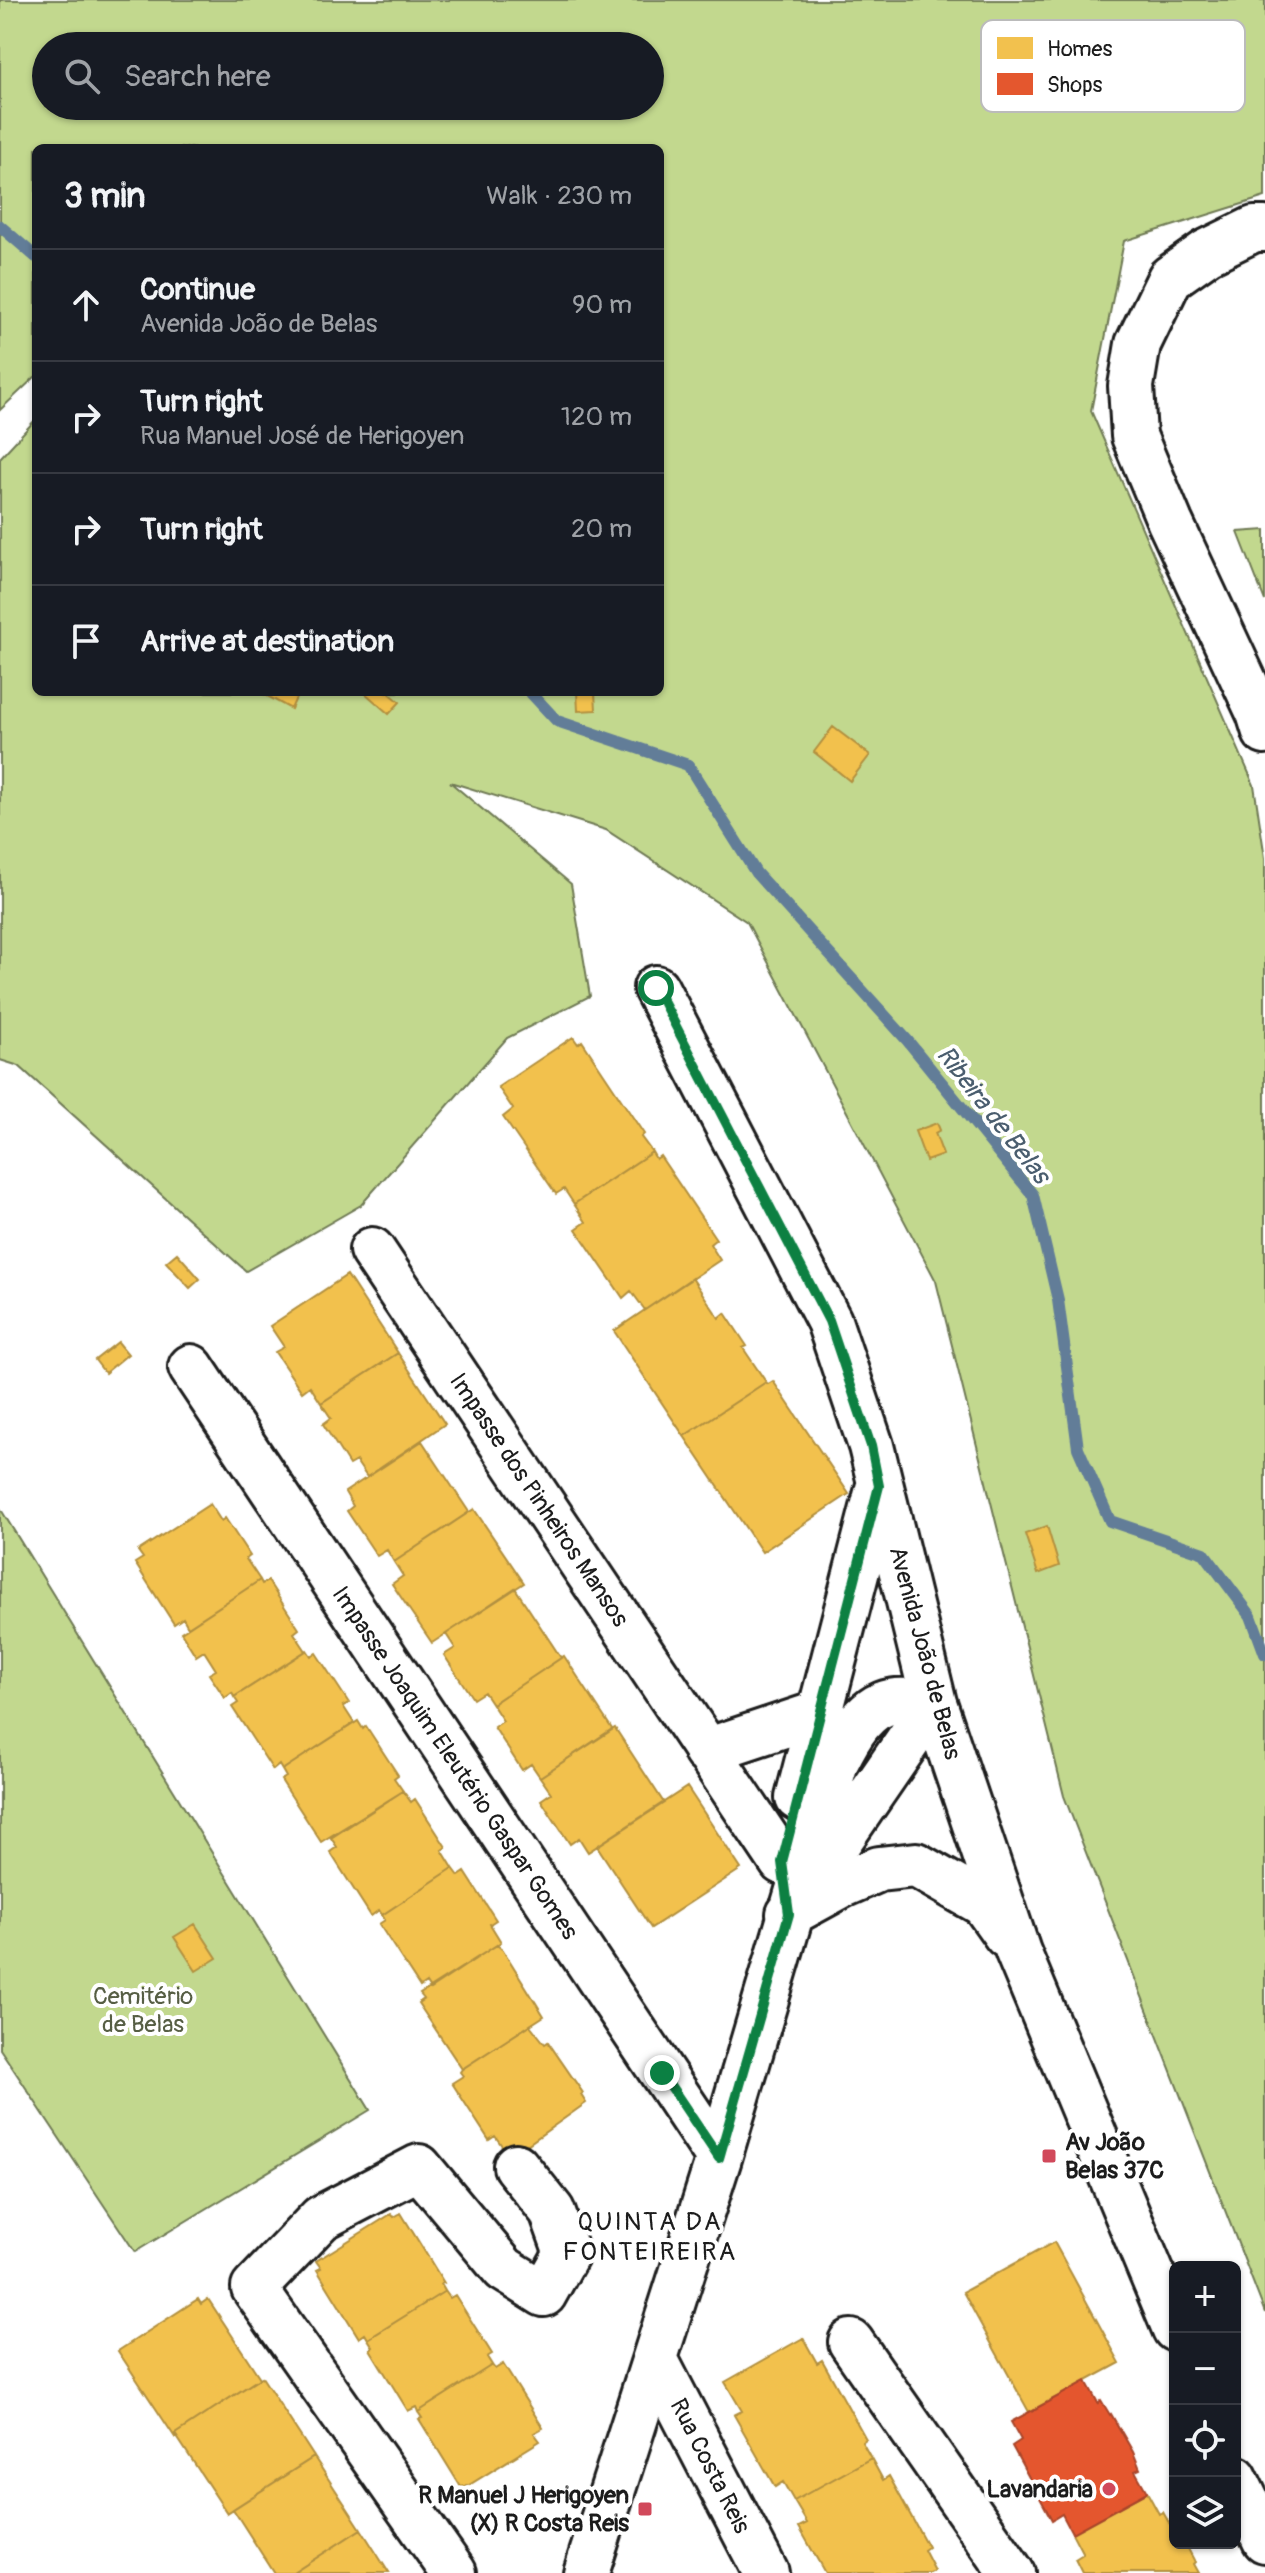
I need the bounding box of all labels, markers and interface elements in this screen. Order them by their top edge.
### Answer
legend [981,20,1245,112]
search box [32,32,664,120]
text: Homes [1047,35,1112,63]
icon: search [60,54,104,98]
text: Search here [124,58,271,95]
text: Shops [1047,71,1103,99]
text: 3 min [64,175,146,218]
text: Walk · 230 m [486,180,632,212]
text: Continue [140,271,255,308]
icon: ahead [64,283,108,327]
text: 90 m [572,289,632,321]
text: Avenida João de Belas [140,308,377,340]
text: Turn right [140,383,263,420]
icon: right [64,395,108,439]
text: 120 m [561,401,632,433]
text: Rua Manuel José de Herigoyen [140,420,464,452]
icon: right [64,507,108,551]
text: Turn right [140,511,263,548]
text: 20 m [571,513,632,545]
icon: arrive [64,619,108,663]
text: Arrive at destination [140,623,394,660]
route start [638,970,674,1006]
water label: Ribeira de Belas [929,1040,1059,1193]
street label: Impasse dos Pinheiros Mansos [443,1368,635,1632]
street label: Avenida João de Belas [883,1543,967,1763]
street label: Impasse Joaquim Eleutério Gaspar Gomes [326,1581,584,1945]
park label: Cemitério de Belas [93,1982,193,2039]
route end [644,2055,680,2091]
place label: Av João Belas 37C [1065,2128,1164,2185]
marker: Av João Belas 37C [1040,2147,1058,2165]
district label: QUINTA DA FONTEIREIRA [563,2206,737,2268]
map controls [1169,2261,1241,2549]
button: + [1169,2261,1241,2333]
button: − [1169,2333,1241,2405]
street label: Rua Costa Reis [664,2394,757,2539]
button: locate [1169,2405,1241,2477]
place label: Lavandaria [987,2475,1093,2504]
button: layers [1169,2477,1241,2549]
marker: Lavandaria [1100,2480,1118,2498]
place label: R Manuel J Herigoyen (X) R Costa Reis [418,2481,629,2538]
marker: R Manuel J Herigoyen (X) R Costa Reis [636,2500,654,2518]

